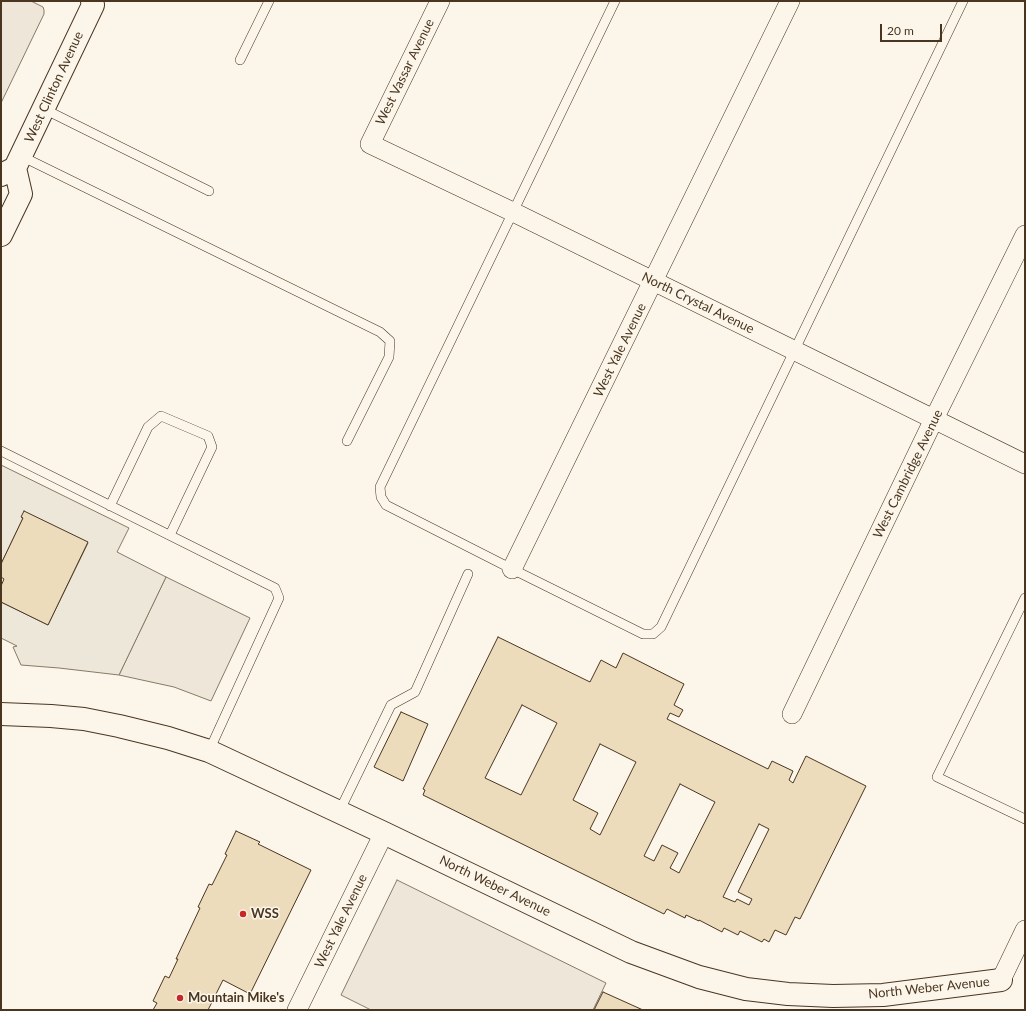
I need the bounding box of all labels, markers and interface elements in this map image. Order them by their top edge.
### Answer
street label: West Vassar Avenue [372,16,438,128]
scale bar [882,16,944,42]
text: 20 m [887,23,914,38]
street label: West Clinton Avenue [21,29,87,145]
street label: North Crystal Avenue [639,269,757,337]
street label: West Yale Avenue [590,300,650,400]
street label: West Cambridge Avenue [870,407,946,541]
street label: North Weber Avenue [437,852,553,920]
street label: West Yale Avenue [311,871,371,971]
place label: WSS [251,906,279,922]
marker: WSS [238,909,248,919]
street label: North Weber Avenue [868,974,990,1002]
place label: Mountain Mike's [188,990,284,1006]
marker: Mountain Mike's [175,993,185,1003]

